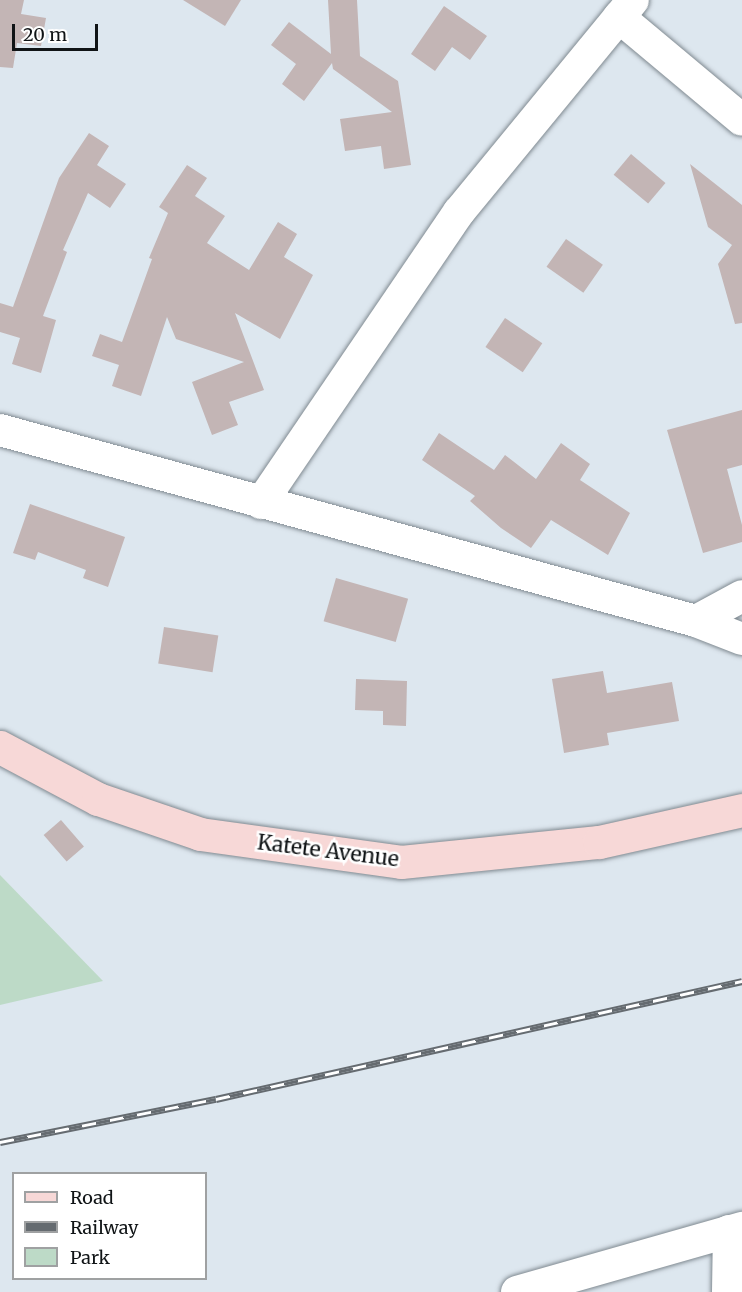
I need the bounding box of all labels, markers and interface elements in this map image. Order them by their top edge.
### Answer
scale bar [15,12,100,50]
text: 20 m [23,23,67,46]
street label: Katete Avenue [256,830,400,872]
legend [12,1172,207,1280]
text: Road [70,1186,114,1209]
text: Railway [70,1216,138,1239]
text: Park [70,1246,110,1269]

